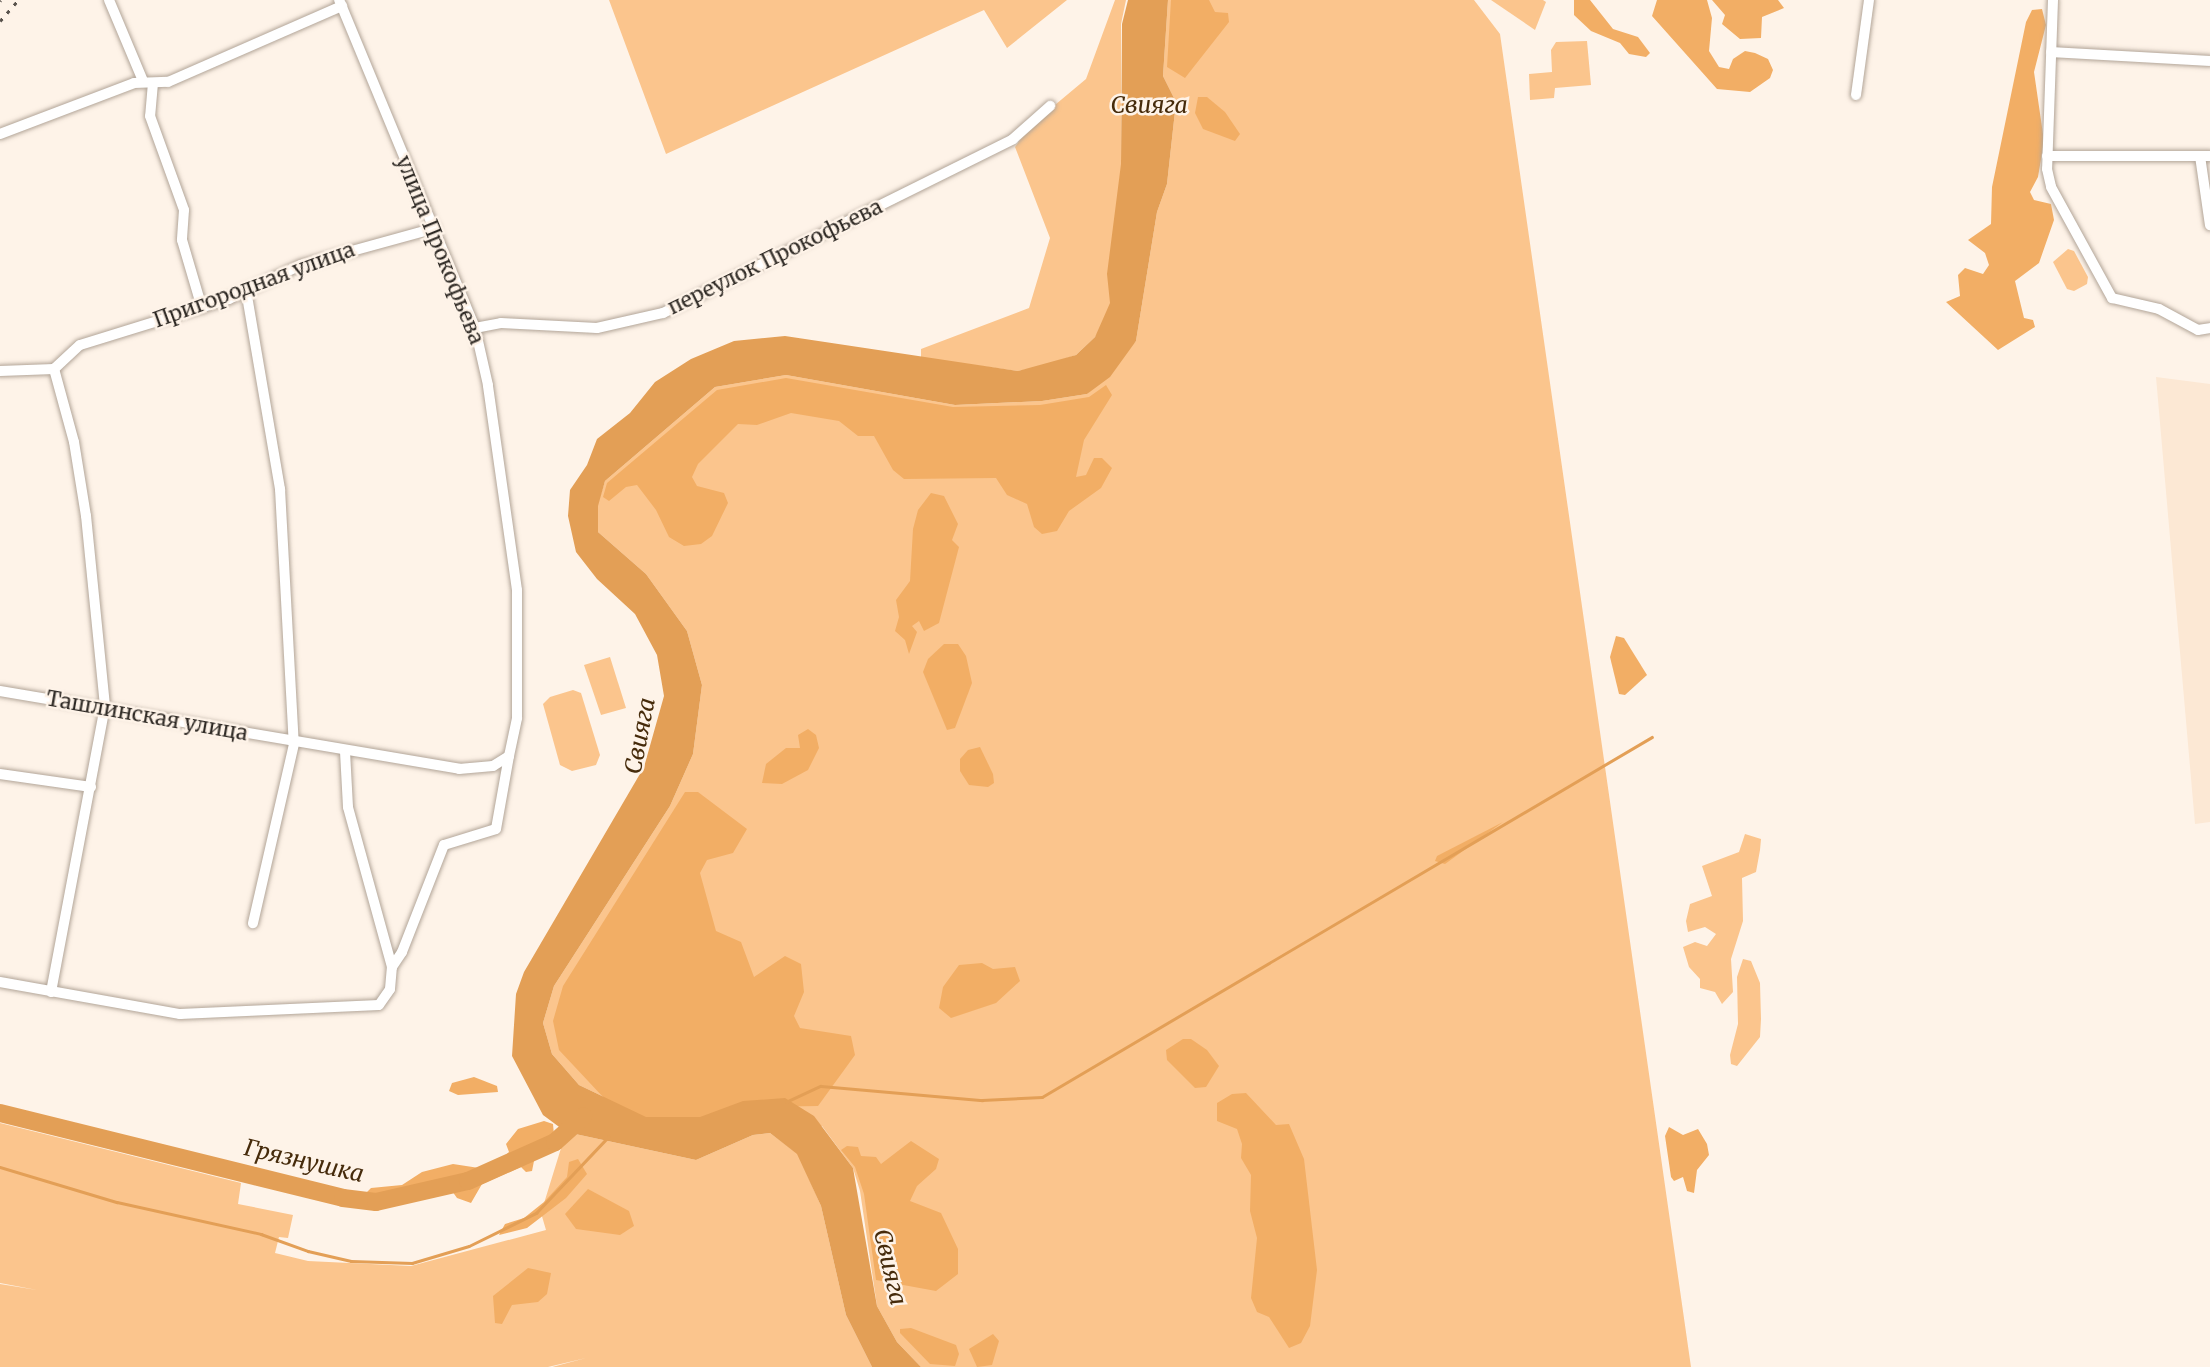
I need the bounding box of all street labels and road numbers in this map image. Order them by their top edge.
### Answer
street label: улица Прокофьева [391,152,489,348]
street label: переулок Прокофьева [663,194,887,320]
street label: Пригородная улица [150,237,358,333]
street label: Ташлинская улица [44,686,250,746]

